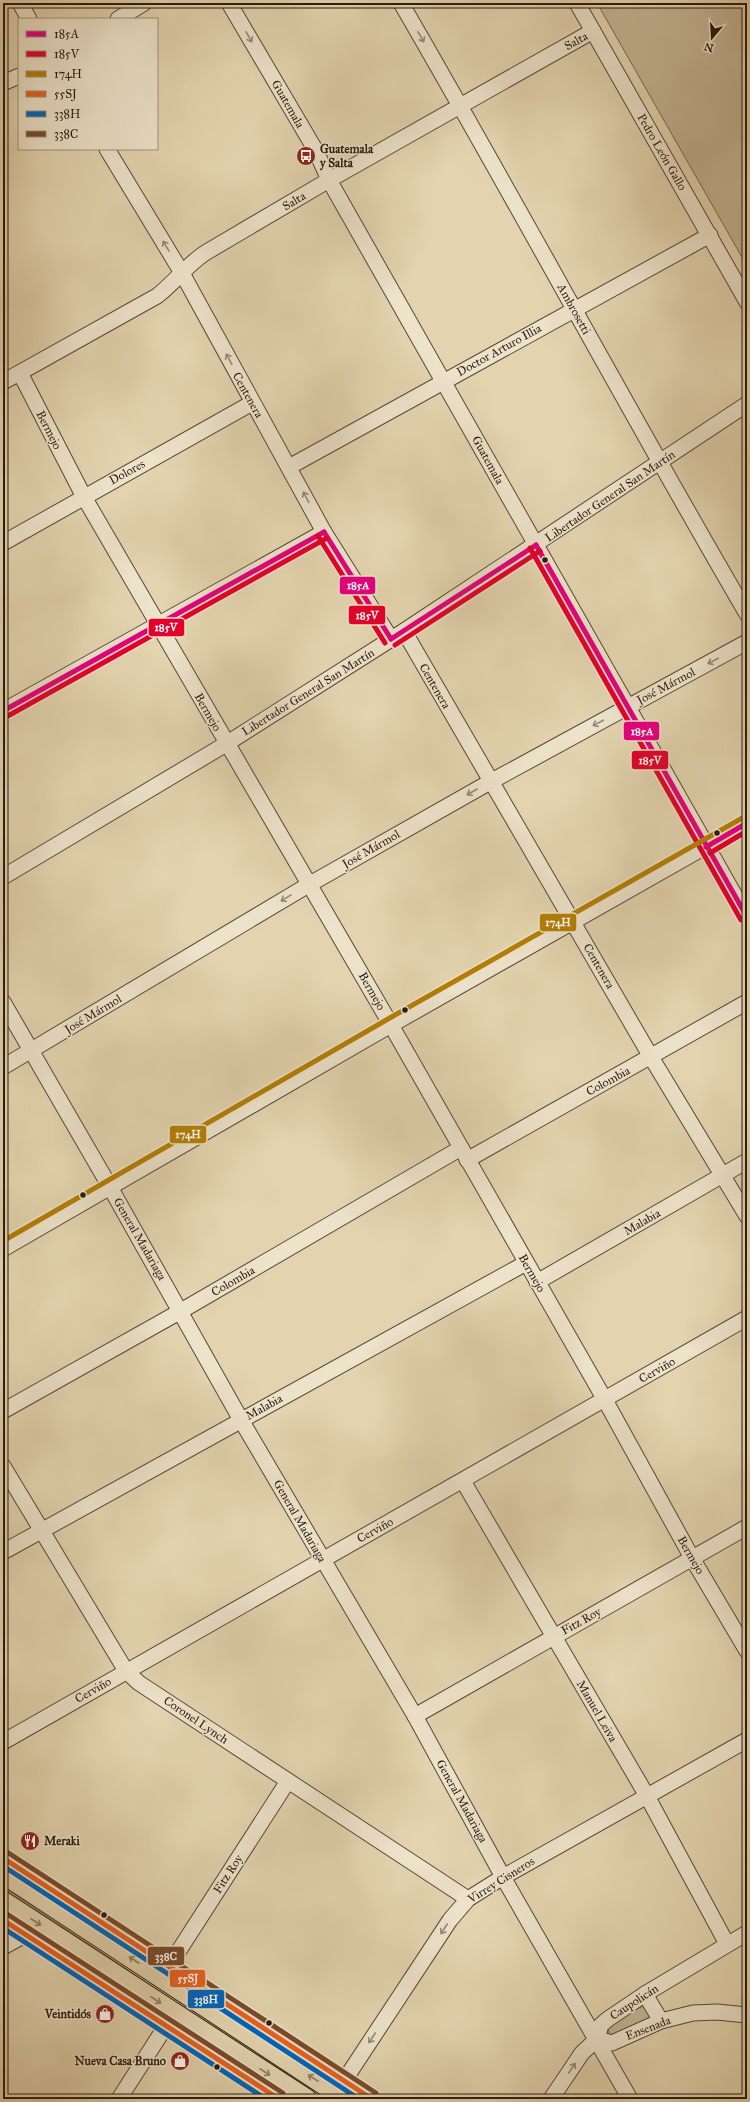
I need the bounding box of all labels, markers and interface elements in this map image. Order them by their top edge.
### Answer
legend [18,18,158,150]
north arrow [692,18,732,58]
text: 185A [54,27,79,41]
street label: Salta [562,28,591,53]
one-way arrow [245,31,253,43]
one-way arrow [417,31,425,43]
text: N [702,39,716,55]
text: 185V [54,47,80,61]
text: 174H [54,67,82,81]
street label: Guatemala [269,78,308,131]
text: 55SJ [54,87,77,102]
text: 338H [54,107,80,121]
street label: Pedro León Gallo [634,111,690,193]
text: 338C [54,127,78,141]
place label: Guatemala y Salta [319,142,374,171]
bus stop icon: Guatemala y Salta [295,145,317,167]
street label: Salta [280,188,309,213]
one-way arrow [161,240,169,252]
street label: Ambrosetti [554,280,594,337]
street label: Doctor Arturo Illia [454,321,545,379]
one-way arrow [224,354,232,366]
street label: Centenera [230,370,267,421]
street label: Bermejo [33,408,65,452]
street label: Guatemala [469,433,507,487]
street label: Libertador General San Martín [542,447,678,545]
street label: Dolores [107,457,147,487]
one-way arrow [301,491,309,503]
unlabelled marker [540,555,550,565]
line badge: 185A [339,576,376,595]
text: 185A [347,579,370,592]
line badge: 185V [348,605,386,625]
text: 185V [356,609,380,622]
line badge: 185V [148,618,185,637]
text: 185V [155,621,179,634]
street label: Libertador General San Martín [239,645,377,739]
one-way arrow [707,658,719,665]
street label: Centenera [416,661,454,712]
street label: José Mármol [633,664,699,709]
street label: Bermejo [192,691,224,733]
one-way arrow [592,719,604,727]
line badge: 185A [623,721,660,741]
text: 185A [631,725,654,738]
line badge: 185V [631,750,669,770]
text: 185V [639,754,663,767]
one-way arrow [466,788,478,796]
street label: José Mármol [338,827,403,873]
unlabelled marker [712,828,722,838]
one-way arrow [280,894,292,902]
line badge: 174H [539,913,577,932]
text: 174H [545,916,571,930]
street label: Centenera [580,941,618,992]
street label: Bermejo [356,970,388,1012]
street label: José Mármol [60,991,125,1038]
unlabelled marker [400,1005,410,1015]
street label: Colombia [584,1063,633,1099]
line badge: 174H [169,1125,207,1144]
text: 174H [175,1128,201,1142]
unlabelled marker [78,1190,88,1200]
street label: General Madariaga [110,1195,170,1284]
street label: Malabia [621,1205,664,1238]
street label: Bermejo [516,1252,548,1294]
street label: Colombia [209,1263,258,1299]
street label: Cerviño [636,1354,678,1386]
street label: Malabia [243,1391,286,1423]
street label: General Madariaga [270,1477,330,1566]
street label: Cerviño [354,1514,396,1546]
street label: Bermejo [675,1534,707,1576]
street label: Fitz Roy [559,1604,604,1638]
street label: Cerviño [72,1674,114,1706]
street label: Manuel Leiva [574,1678,621,1745]
street label: Coronel Lynch [161,1693,231,1747]
street label: General Madariaga [433,1757,491,1846]
restaurant icon: Meraki [19,1830,41,1852]
place label: Meraki [44,1834,80,1848]
street label: Fitz Roy [210,1852,246,1896]
street label: Virrey Cisneros [464,1854,537,1907]
unlabelled marker [99,1910,109,1920]
one-way arrow [30,1918,41,1926]
one-way arrow [440,1923,448,1934]
line badge: 338C [147,1946,185,1966]
text: 338C [155,1950,177,1964]
one-way arrow [129,1956,140,1964]
line badge: 55SJ [169,1969,206,1988]
text: 55SJ [177,1972,199,1986]
street label: Caupolicán [607,1981,661,2023]
line badge: 338H [187,1989,225,2009]
text: 338H [194,1993,219,2007]
one-way arrow [151,1996,162,2005]
shop icon: Veintidós [94,2003,116,2025]
place label: Veintidós [44,2007,92,2021]
street label: Ensenada [623,2013,673,2043]
unlabelled marker [264,2018,274,2028]
one-way arrow [368,2032,376,2044]
shop icon: Nueva Casa Bruno [169,2050,191,2072]
place label: Nueva Casa Bruno [75,2054,166,2068]
unlabelled marker [212,2062,222,2072]
one-way arrow [568,2062,576,2073]
one-way arrow [259,2068,271,2076]
one-way arrow [307,2073,318,2082]

